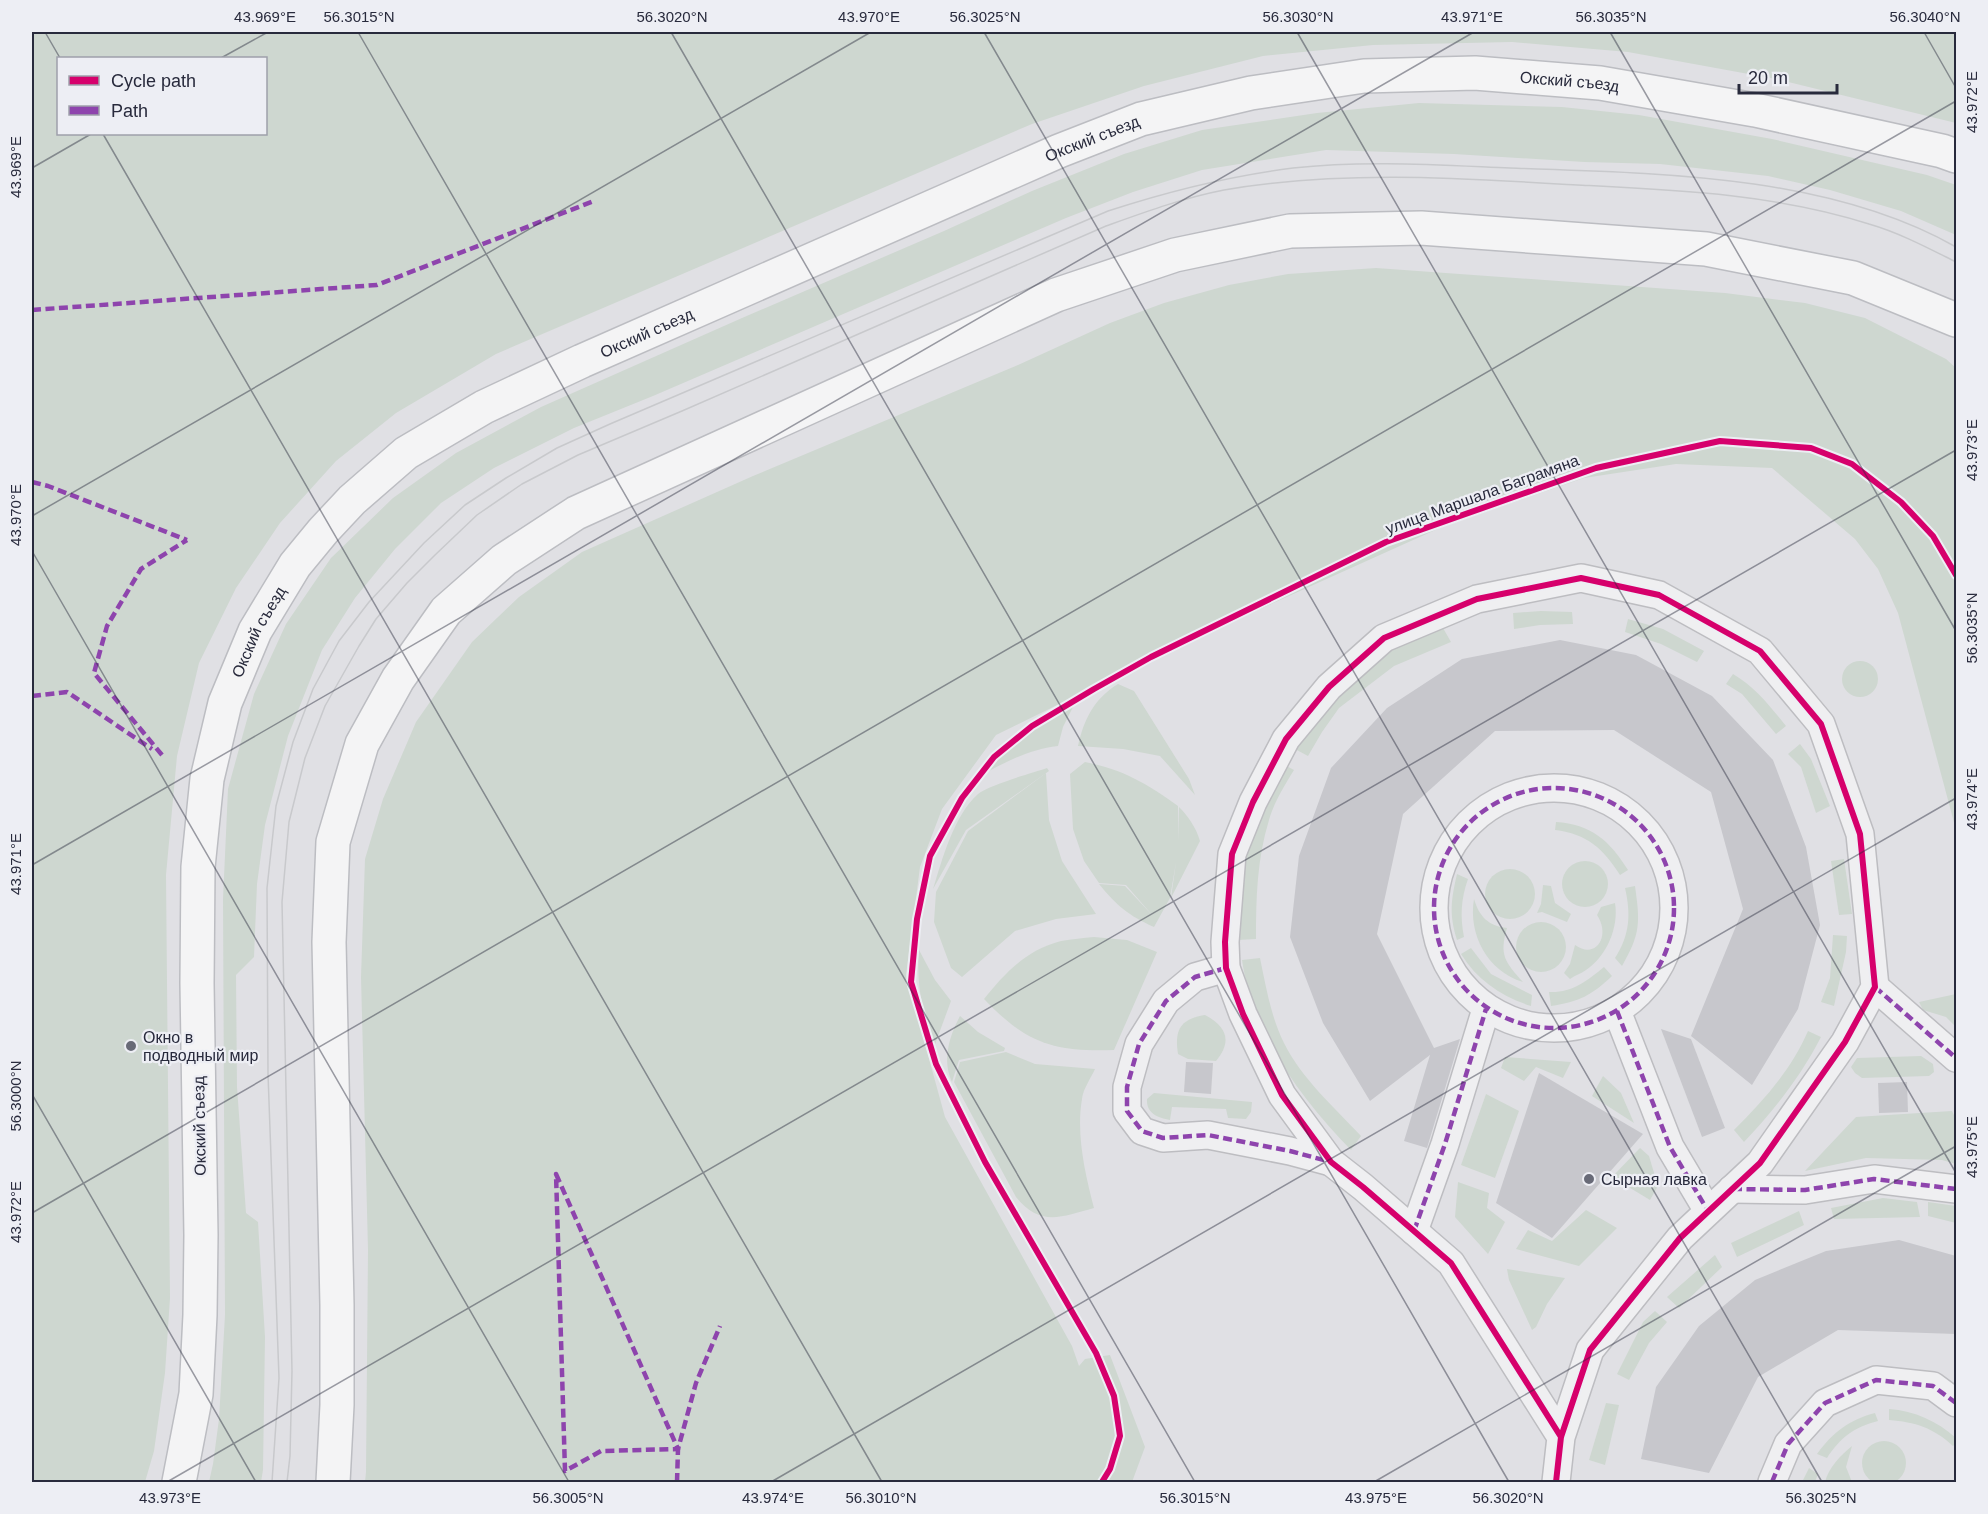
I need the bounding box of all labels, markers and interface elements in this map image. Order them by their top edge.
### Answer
text: 43.969°E [234,8,296,25]
text: 56.3015°N [323,8,395,25]
text: 56.3020°N [636,8,708,25]
text: 43.970°E [838,8,900,25]
text: 56.3025°N [949,8,1021,25]
text: 56.3030°N [1262,8,1334,25]
text: 43.971°E [1441,8,1503,25]
text: 56.3035°N [1575,8,1647,25]
text: 56.3040°N [1889,8,1961,25]
legend [57,57,267,135]
scale bar [1739,57,1836,95]
text: 20 m [1748,68,1788,88]
street label: Окский съезд [1519,69,1621,95]
text: Cycle path [111,71,196,91]
text: 43.972°E [1963,71,1980,133]
text: Path [111,101,148,121]
street label: Окский съезд [1042,112,1142,165]
text: 43.969°E [7,136,24,198]
street label: Окский съезд [598,305,697,361]
text: 43.973°E [1963,419,1980,481]
street label: улица Маршала Баграмяна [1383,451,1581,537]
text: 43.970°E [7,484,24,546]
street label: Окский съезд [229,583,289,680]
text: 56.3035°N [1963,592,1980,664]
text: 43.974°E [1963,768,1980,830]
text: 43.971°E [7,833,24,895]
place label: Окно в подводный мир [143,1029,258,1064]
marker: Окно в подводный мир [124,1039,138,1053]
text: 56.3000°N [7,1060,24,1132]
street label: Окский съезд [190,1075,209,1176]
text: 43.975°E [1963,1116,1980,1178]
place label: Сырная лавка [1601,1171,1707,1188]
marker: Сырная лавка [1582,1172,1596,1186]
text: 43.972°E [7,1181,24,1243]
text: 43.973°E [139,1489,201,1506]
text: 56.3005°N [532,1489,604,1506]
text: 43.974°E [742,1489,804,1506]
text: 56.3010°N [845,1489,917,1506]
text: 56.3015°N [1159,1489,1231,1506]
text: 43.975°E [1345,1489,1407,1506]
text: 56.3020°N [1472,1489,1544,1506]
text: 56.3025°N [1785,1489,1857,1506]

